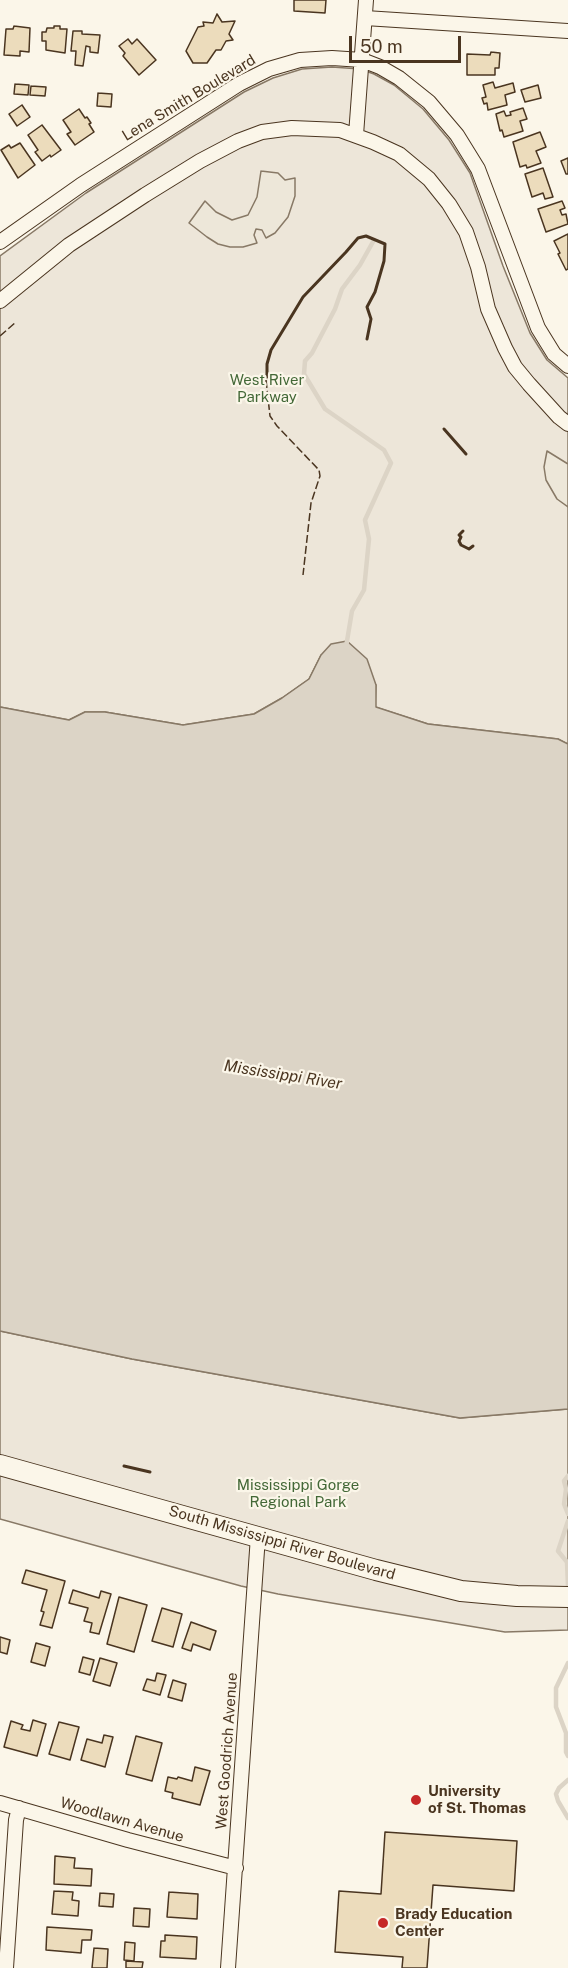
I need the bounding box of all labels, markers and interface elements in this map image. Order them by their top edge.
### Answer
scale bar [352,24,464,62]
text: 50 m [360,36,403,57]
street label: Lena Smith Boulevard [119,51,259,145]
park label: West River Parkway [230,371,304,406]
water label: Mississippi River [223,1056,343,1094]
park label: Mississippi Gorge Regional Park [237,1476,359,1511]
street label: South Mississippi River Boulevard [167,1502,397,1584]
street label: West Goodrich Avenue [213,1672,241,1830]
place label: University of St. Thomas [428,1782,526,1817]
marker: University of St. Thomas [409,1793,423,1807]
street label: Woodlawn Avenue [58,1794,186,1846]
place label: Brady Education Center [395,1905,512,1940]
marker: Brady Education Center [376,1916,390,1930]

